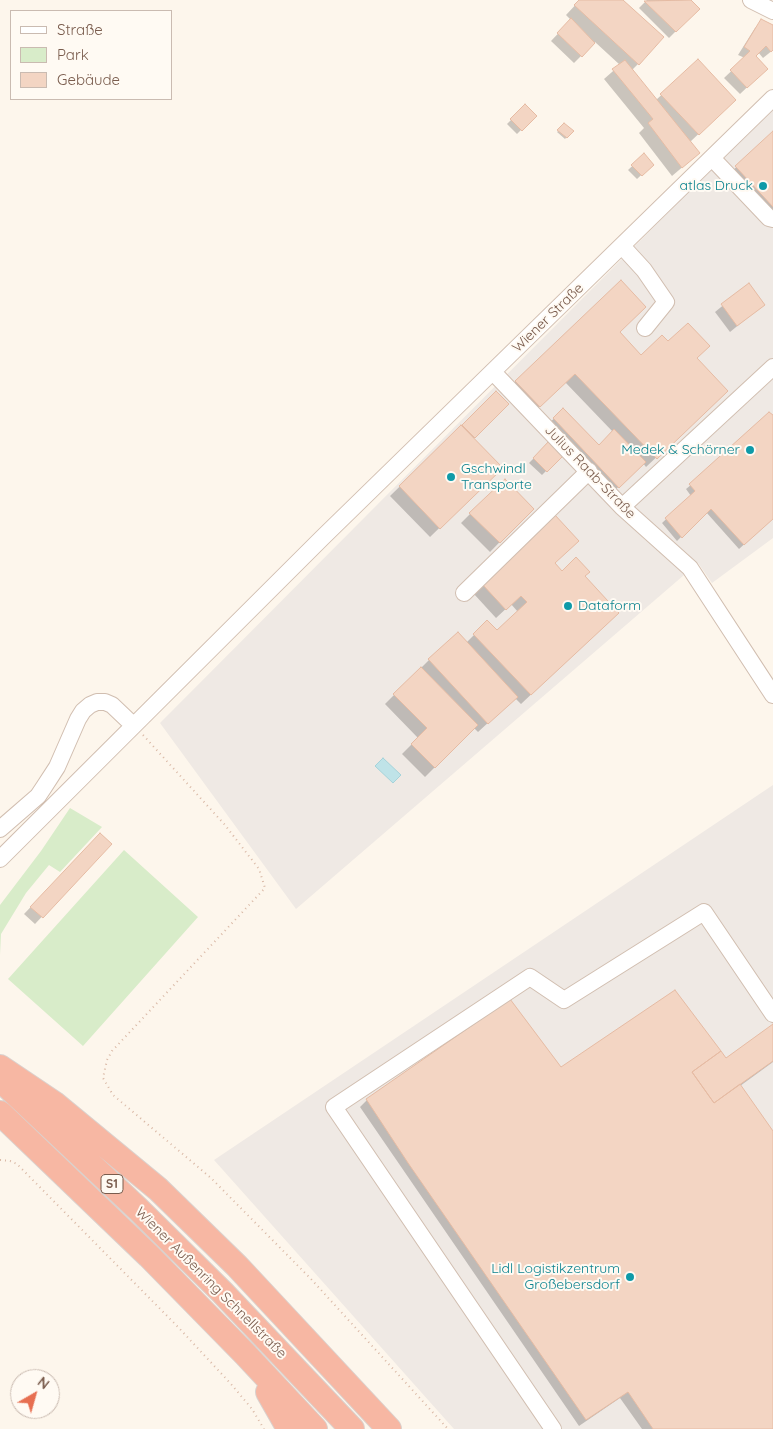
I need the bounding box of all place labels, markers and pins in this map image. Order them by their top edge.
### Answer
place label: atlas Druck [680,178,753,194]
marker: atlas Druck [757,180,769,192]
place label: Medek & Schörner [621,442,740,458]
marker: Medek & Schörner [744,444,756,456]
place label: Gschwindl Transporte [461,461,532,494]
marker: Gschwindl Transporte [445,471,457,483]
place label: Dataform [578,598,641,614]
marker: Dataform [562,600,574,612]
place label: Lidl Logistikzentrum Großebersdorf [491,1261,620,1294]
marker: Lidl Logistikzentrum Großebersdorf [624,1271,636,1283]

